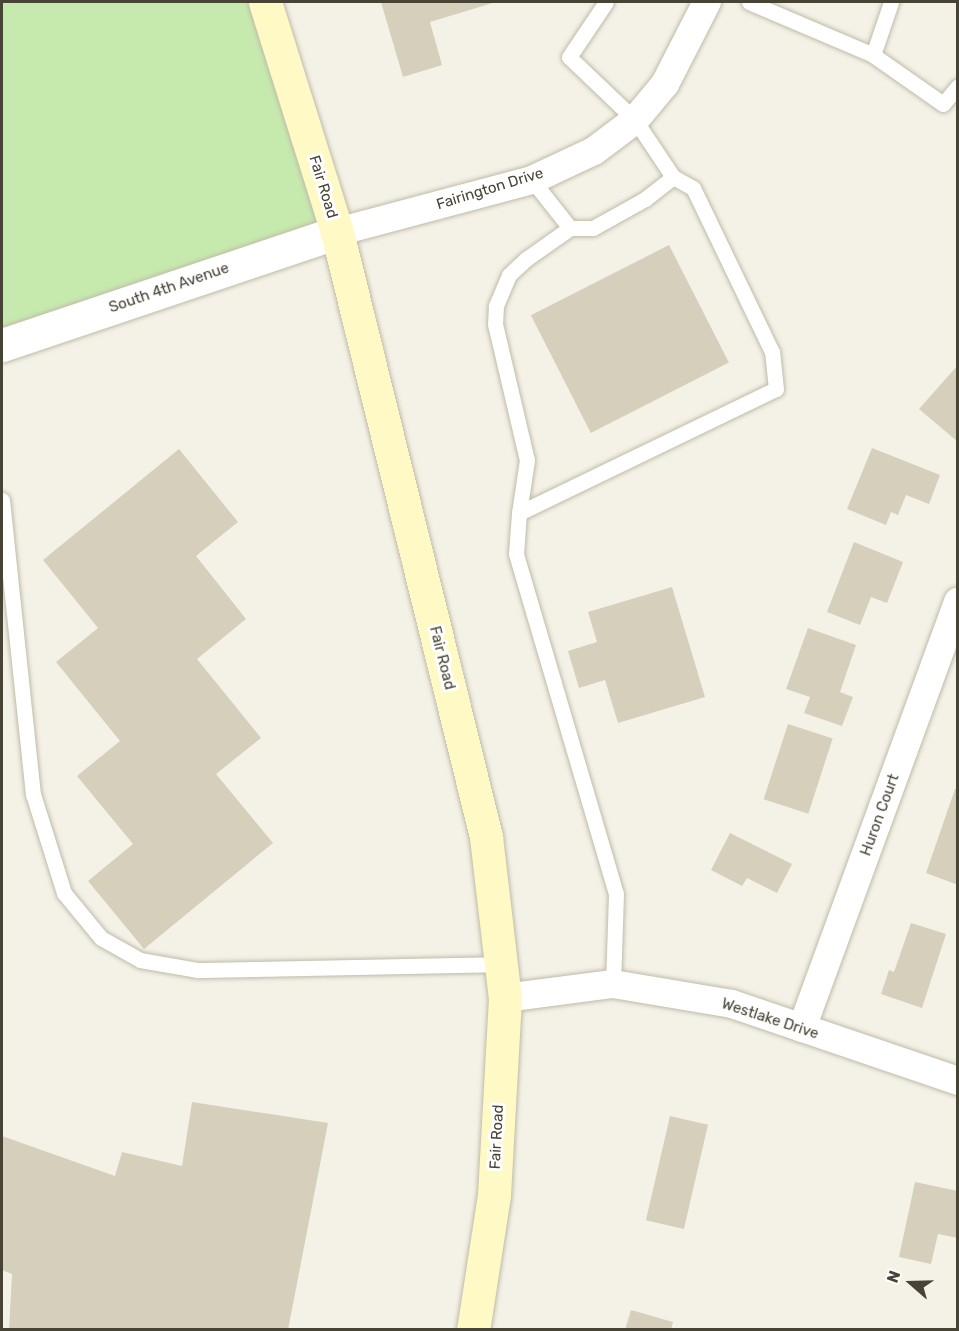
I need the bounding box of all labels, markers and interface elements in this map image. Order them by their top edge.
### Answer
street label: Fair Road [305,153,341,221]
street label: Fairington Drive [434,164,546,214]
street label: South 4th Avenue [106,259,232,317]
street label: Fair Road [425,624,459,692]
street label: Huron Court [857,772,903,858]
street label: Westlake Drive [719,995,821,1043]
street label: Fair Road [486,1104,508,1170]
north arrow [881,1253,941,1313]
text: N [883,1268,905,1285]

